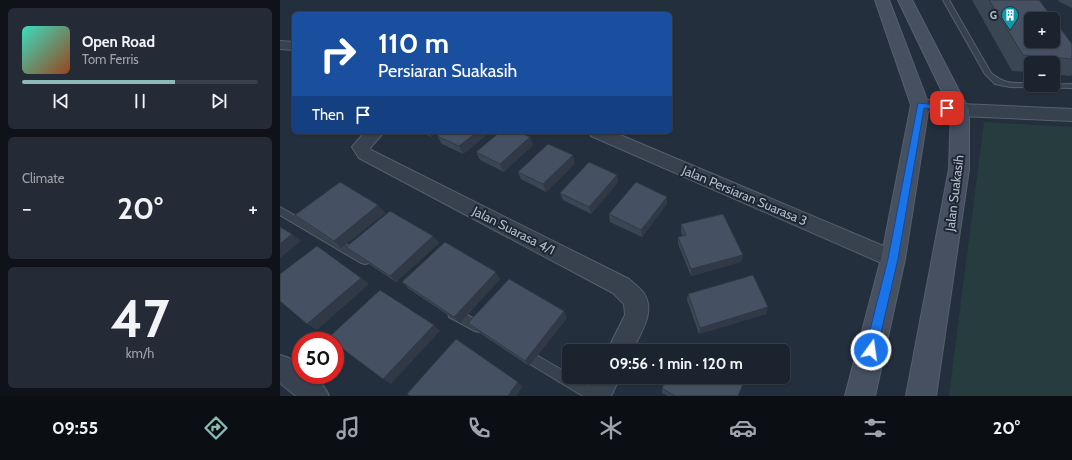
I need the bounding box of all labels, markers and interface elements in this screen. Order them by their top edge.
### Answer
building icon: G [1000,5,1020,30]
place label: G [990,8,997,22]
map controls [1024,12,1060,92]
button: + [1024,12,1060,48]
text: 110 m [378,26,449,60]
icon: right [312,28,364,80]
text: Open Road [82,33,155,51]
text: Tom Ferris [82,51,139,67]
button: − [1024,56,1060,92]
text: Persiaran Suakasih [378,60,517,82]
icon: previous [50,90,72,112]
icon: pause [129,90,151,112]
icon: next [208,90,230,112]
pin [930,91,964,125]
icon: arrive [936,97,958,119]
icon: arrive [352,104,374,126]
text: Then [312,106,344,124]
street label: Jalan Suakasih [941,154,967,233]
street label: Jalan Persiaran Suarasa 3 [679,161,810,229]
text: Climate [22,170,64,186]
text: 20° [117,190,163,227]
text: − [22,195,32,222]
text: + [248,195,258,222]
street label: Jalan Suarasa 4/1 [469,202,558,258]
text: 47 [111,287,169,350]
position arrow [850,329,892,371]
speed limit sign: 50 [292,332,344,384]
text: km/h [126,345,154,361]
text: 09:56 · 1 min · 120 m [609,355,743,373]
icon: directions [202,414,230,442]
icon: music [334,414,362,442]
icon: phone [465,414,493,442]
icon: climate [597,414,625,442]
icon: car [729,414,757,442]
icon: filters [861,414,889,442]
text: 09:55 [52,417,98,439]
text: 20° [993,417,1020,439]

